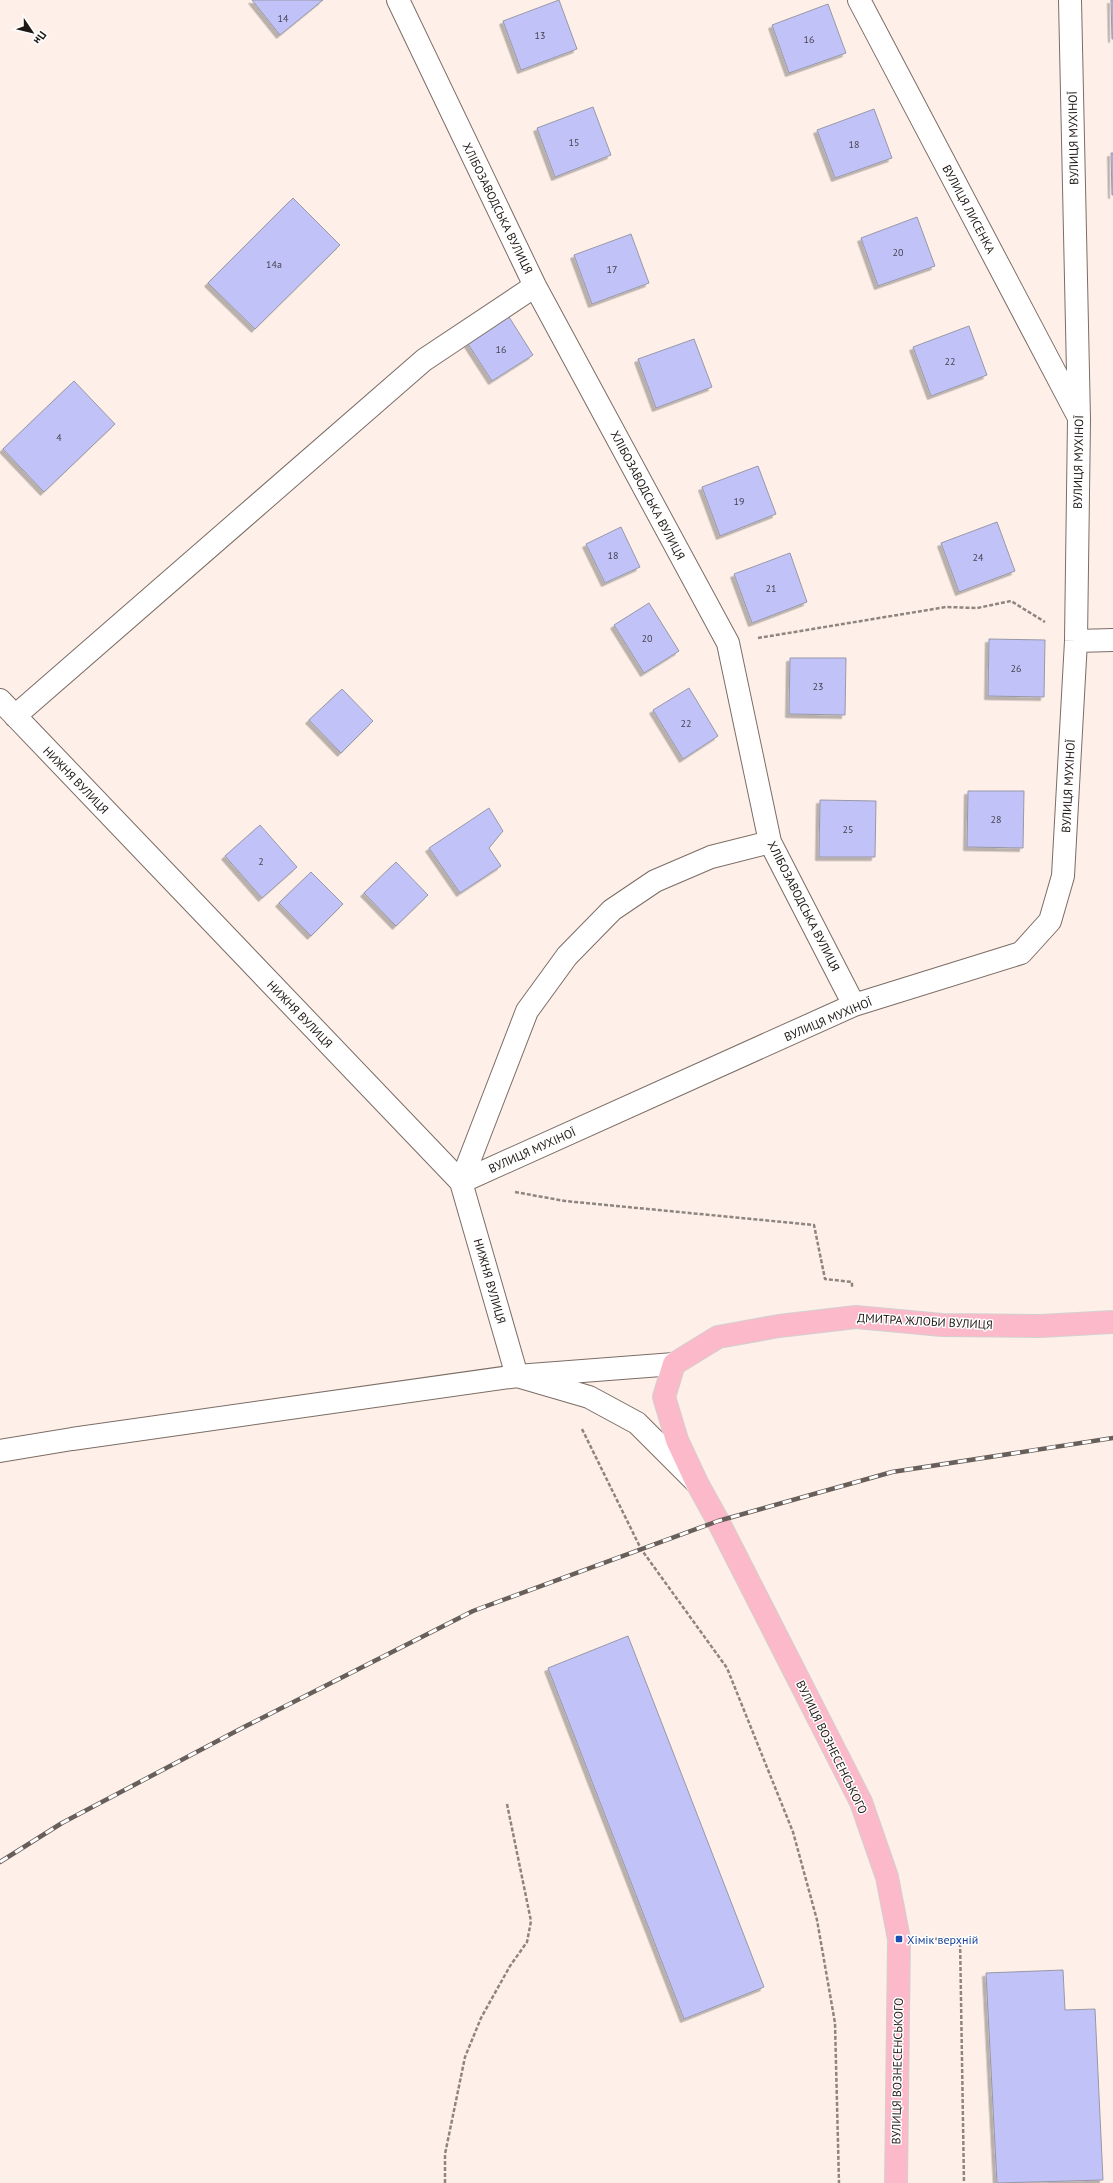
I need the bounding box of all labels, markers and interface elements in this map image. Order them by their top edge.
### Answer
north arrow [12,12,52,52]
house number: 14 [278,12,289,25]
text: Пн [31,28,50,47]
house number: 13 [535,29,545,42]
house number: 16 [804,33,814,46]
street label: ВУЛИЦЯ МУХІНОЇ [1065,91,1081,185]
house number: 15 [569,136,579,149]
house number: 18 [849,138,859,151]
street label: ХЛІБОЗАВОДСЬКА ВУЛИЦЯ [460,140,536,276]
street label: ВУЛИЦЯ ЛИСЕНКА [939,162,999,256]
house number: 20 [893,246,904,259]
house number: 14а [266,258,282,271]
house number: 17 [607,263,617,276]
house number: 16 [496,343,506,356]
house number: 22 [945,355,955,368]
street label: ВУЛИЦЯ МУХІНОЇ [1070,415,1086,509]
street label: ХЛІБОЗАВОДСЬКА ВУЛИЦЯ [608,428,688,562]
house number: 4 [56,431,62,444]
house number: 19 [734,495,744,508]
house number: 18 [608,549,618,562]
house number: 24 [973,551,984,564]
house number: 21 [766,582,776,595]
house number: 20 [642,632,653,645]
house number: 26 [1011,662,1021,675]
house number: 23 [813,680,823,693]
house number: 22 [681,717,691,730]
street label: ВУЛИЦЯ МУХІНОЇ [1058,738,1078,833]
street label: НИЖНЯ ВУЛИЦЯ [40,743,112,817]
house number: 28 [991,813,1001,826]
house number: 25 [843,823,853,836]
street label: ХЛІБОЗАВОДСЬКА ВУЛИЦЯ [765,838,843,974]
house number: 2 [258,855,264,868]
street label: НИЖНЯ ВУЛИЦЯ [264,977,336,1051]
street label: ВУЛИЦЯ МУХІНОЇ [782,994,875,1044]
street label: ВУЛИЦЯ МУХІНОЇ [486,1124,578,1176]
street label: НИЖНЯ ВУЛИЦЯ [471,1237,509,1325]
street label: ДМИТРА ЖЛОБИ ВУЛИЦЯ [857,1310,993,1332]
street label: ВУЛИЦЯ ВОЗНЕСЕНСЬКОГО [793,1678,871,1816]
place label: Хімік верхній [907,1932,978,1947]
marker: Хімік верхній [894,1934,904,1944]
street label: ВУЛИЦЯ ВОЗНЕСЕНСЬКОГО [888,1997,906,2145]

